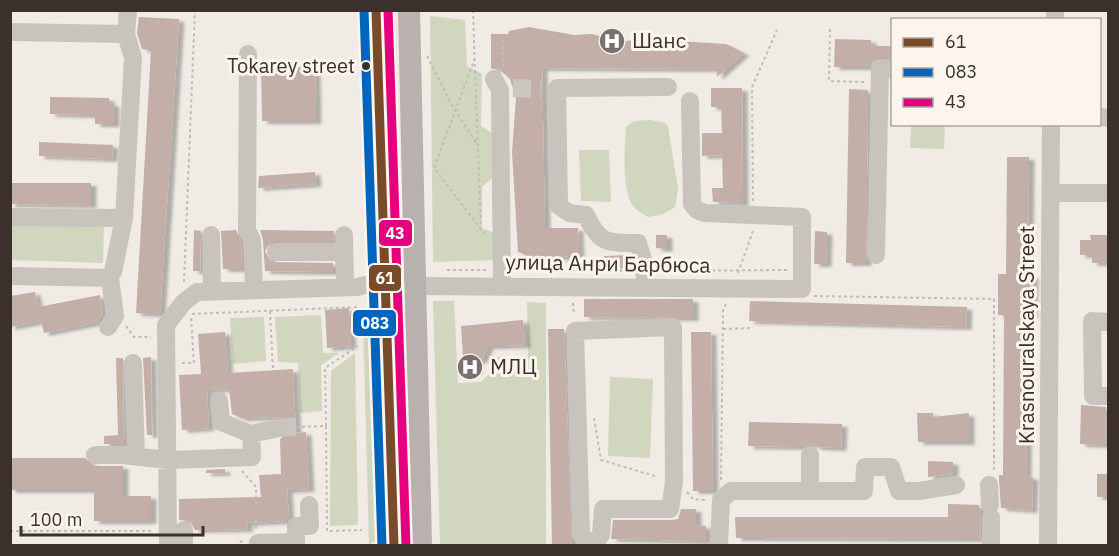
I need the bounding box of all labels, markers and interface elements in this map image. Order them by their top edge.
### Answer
legend [891,18,1101,126]
hospital icon: Шанс [597,26,627,56]
place label: Шанс [632,26,686,54]
text: 61 [945,30,967,53]
place label: Tokarey street [227,52,355,79]
marker: Tokarey street [360,60,372,72]
text: 083 [945,60,977,83]
text: 43 [945,90,967,113]
line badge: 43 [378,219,413,247]
text: 43 [385,223,405,243]
street label: Krasnouralskaya Street [1012,226,1040,444]
street label: улица Анри Барбюса [505,247,711,279]
line badge: 61 [368,264,402,292]
text: 61 [375,268,395,288]
line badge: 083 [352,309,397,337]
text: 083 [361,313,389,333]
hospital icon: МЛЦ [455,352,485,382]
place label: МЛЦ [490,352,537,380]
scale bar [21,499,202,537]
text: 100 m [30,508,82,531]

